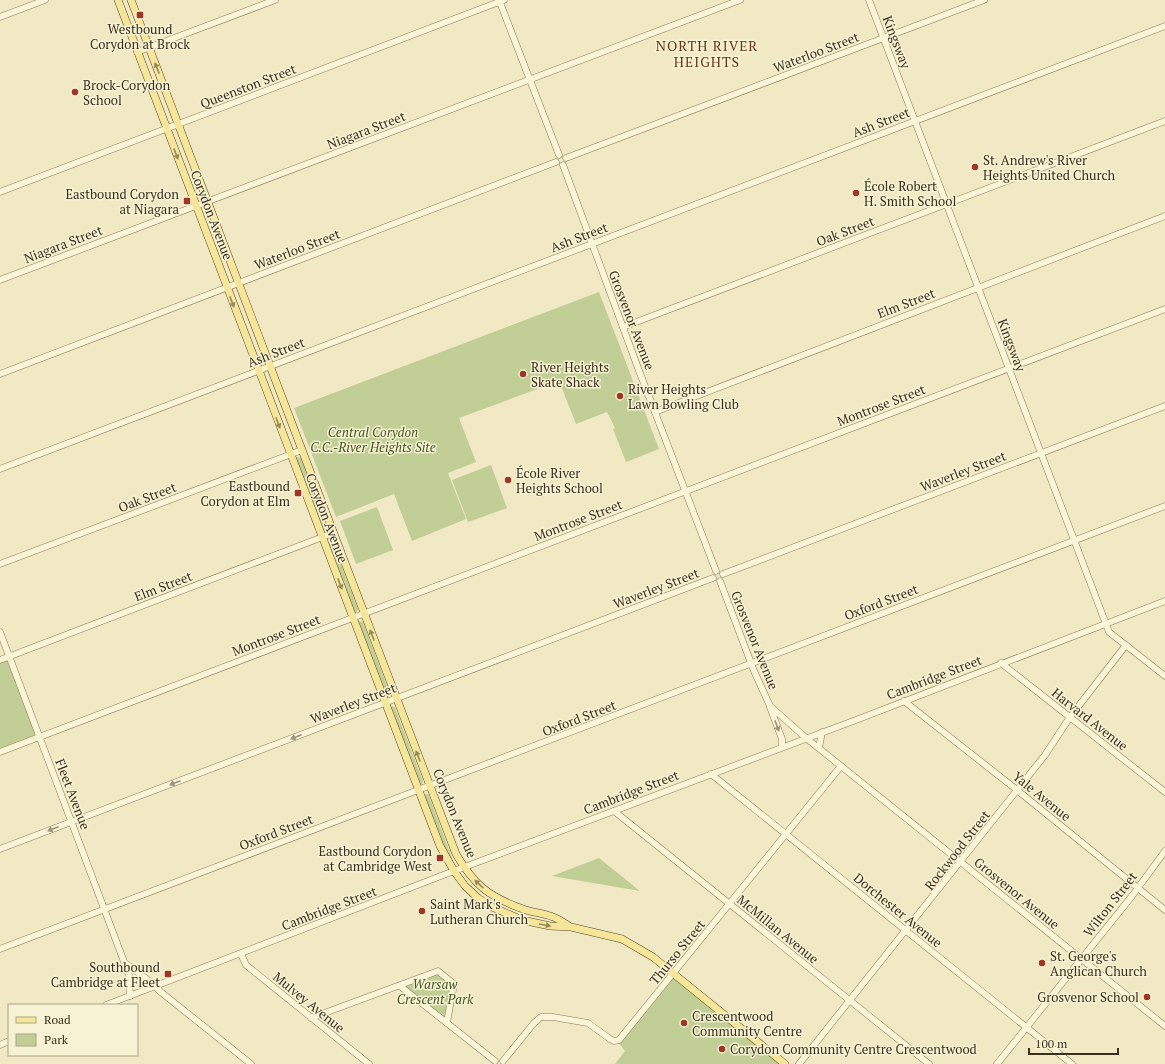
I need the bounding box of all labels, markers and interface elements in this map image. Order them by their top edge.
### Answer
marker: Westbound Corydon at Brock [135,10,145,20]
street label: Kingsway [879,13,915,71]
place label: Westbound Corydon at Brock [90,20,190,53]
street label: Waterloo Street [771,27,862,77]
district label: NORTH RIVER HEIGHTS [656,36,758,71]
street label: Queenston Street [198,59,299,113]
one-way arrow [153,62,159,74]
place label: Brock-Corydon School [83,76,170,109]
marker: Brock-Corydon School [70,87,80,97]
street label: Ash Street [850,103,912,141]
street label: Niagara Street [324,107,408,153]
one-way arrow [174,148,180,160]
place label: St. Andrew's River Heights United Church [983,151,1116,184]
marker: St. Andrew's River Heights United Church [970,162,980,172]
street label: Corydon Avenue [187,168,237,262]
place label: École Robert H. Smith School [864,177,956,210]
place label: Eastbound Corydon at Niagara [65,185,179,218]
marker: École Robert H. Smith School [851,188,861,198]
marker: Eastbound Corydon at Niagara [182,196,192,206]
street label: Oak Street [813,212,877,250]
street label: Ash Street [548,218,610,256]
street label: Niagara Street [21,221,105,267]
street label: Waterloo Street [252,224,343,274]
street label: Grosvenor Avenue [605,268,659,372]
street label: Elm Street [875,284,938,322]
one-way arrow [229,296,235,307]
street label: Kingsway [994,316,1030,374]
street label: Ash Street [245,333,307,371]
place label: River Heights Skate Shack [531,358,609,391]
marker: River Heights Skate Shack [518,369,528,379]
place label: River Heights Lawn Bowling Club [628,380,739,413]
street label: Montrose Street [834,380,928,430]
marker: River Heights Lawn Bowling Club [615,391,625,401]
one-way arrow [276,417,282,429]
park label: Central Corydon C.C.-River Heights Site [310,423,436,456]
street label: Waverley Street [918,446,1009,496]
place label: École River Heights School [516,464,603,497]
street label: Corydon Avenue [302,471,352,565]
marker: École River Heights School [503,475,513,485]
place label: Eastbound Corydon at Elm [200,477,290,510]
street label: Oak Street [115,478,179,516]
marker: Eastbound Corydon at Elm [293,488,303,498]
street label: Montrose Street [531,495,625,545]
street label: Waverley Street [611,563,702,613]
street label: Elm Street [132,567,195,605]
one-way arrow [337,578,343,590]
street label: Oxford Street [842,580,921,624]
street label: Grosvenor Avenue [727,588,783,692]
street label: Montrose Street [229,610,323,660]
one-way arrow [369,628,375,640]
street label: Cambridge Street [884,651,984,703]
street label: Waverley Street [308,678,399,728]
street label: Harvard Avenue [1048,684,1132,754]
street label: Oxford Street [540,696,619,740]
one-way arrow [775,721,781,733]
one-way arrow [290,734,302,740]
one-way arrow [415,750,421,762]
street label: Fleet Avenue [51,756,95,832]
street label: Corydon Avenue [429,766,481,860]
street label: Cambridge Street [581,766,681,818]
street label: Yale Avenue [1009,767,1075,825]
one-way arrow [168,780,180,786]
street label: Rockwood Street [920,806,994,894]
street label: Oxford Street [237,810,316,854]
one-way arrow [47,826,59,832]
place label: Eastbound Corydon at Cambridge West [318,842,432,875]
marker: Eastbound Corydon at Cambridge West [435,853,445,863]
street label: Grosvenor Avenue [971,853,1063,933]
street label: Wilton Street [1079,868,1141,940]
street label: Dorchester Avenue [850,869,946,951]
one-way arrow [474,879,484,889]
street label: Cambridge Street [279,882,379,934]
street label: McMillan Avenue [733,891,823,967]
place label: Saint Mark's Lutheran Church [430,895,529,928]
marker: Saint Mark's Lutheran Church [417,906,427,916]
street label: Thurso Street [645,916,709,988]
one-way arrow [539,922,551,928]
place label: St. George's Anglican Church [1050,947,1147,980]
place label: Southbound Cambridge at Fleet [51,958,160,991]
marker: St. George's Anglican Church [1037,958,1047,968]
street label: Mulvey Avenue [269,968,349,1036]
marker: Southbound Cambridge at Fleet [163,969,173,979]
park label: Warsaw Crescent Park [397,975,474,1008]
place label: Grosvenor School [1037,988,1139,1006]
marker: Grosvenor School [1142,992,1152,1002]
legend [8,1004,138,1056]
place label: Crescentwood Community Centre [692,1007,802,1040]
text: Road [44,1012,71,1027]
marker: Crescentwood Community Centre [679,1018,689,1028]
scale bar [1029,1030,1118,1056]
text: Park [44,1032,69,1047]
text: 100 m [1035,1036,1068,1051]
place label: Corydon Community Centre Crescentwood [730,1040,977,1058]
marker: Corydon Community Centre Crescentwood [717,1044,727,1054]

